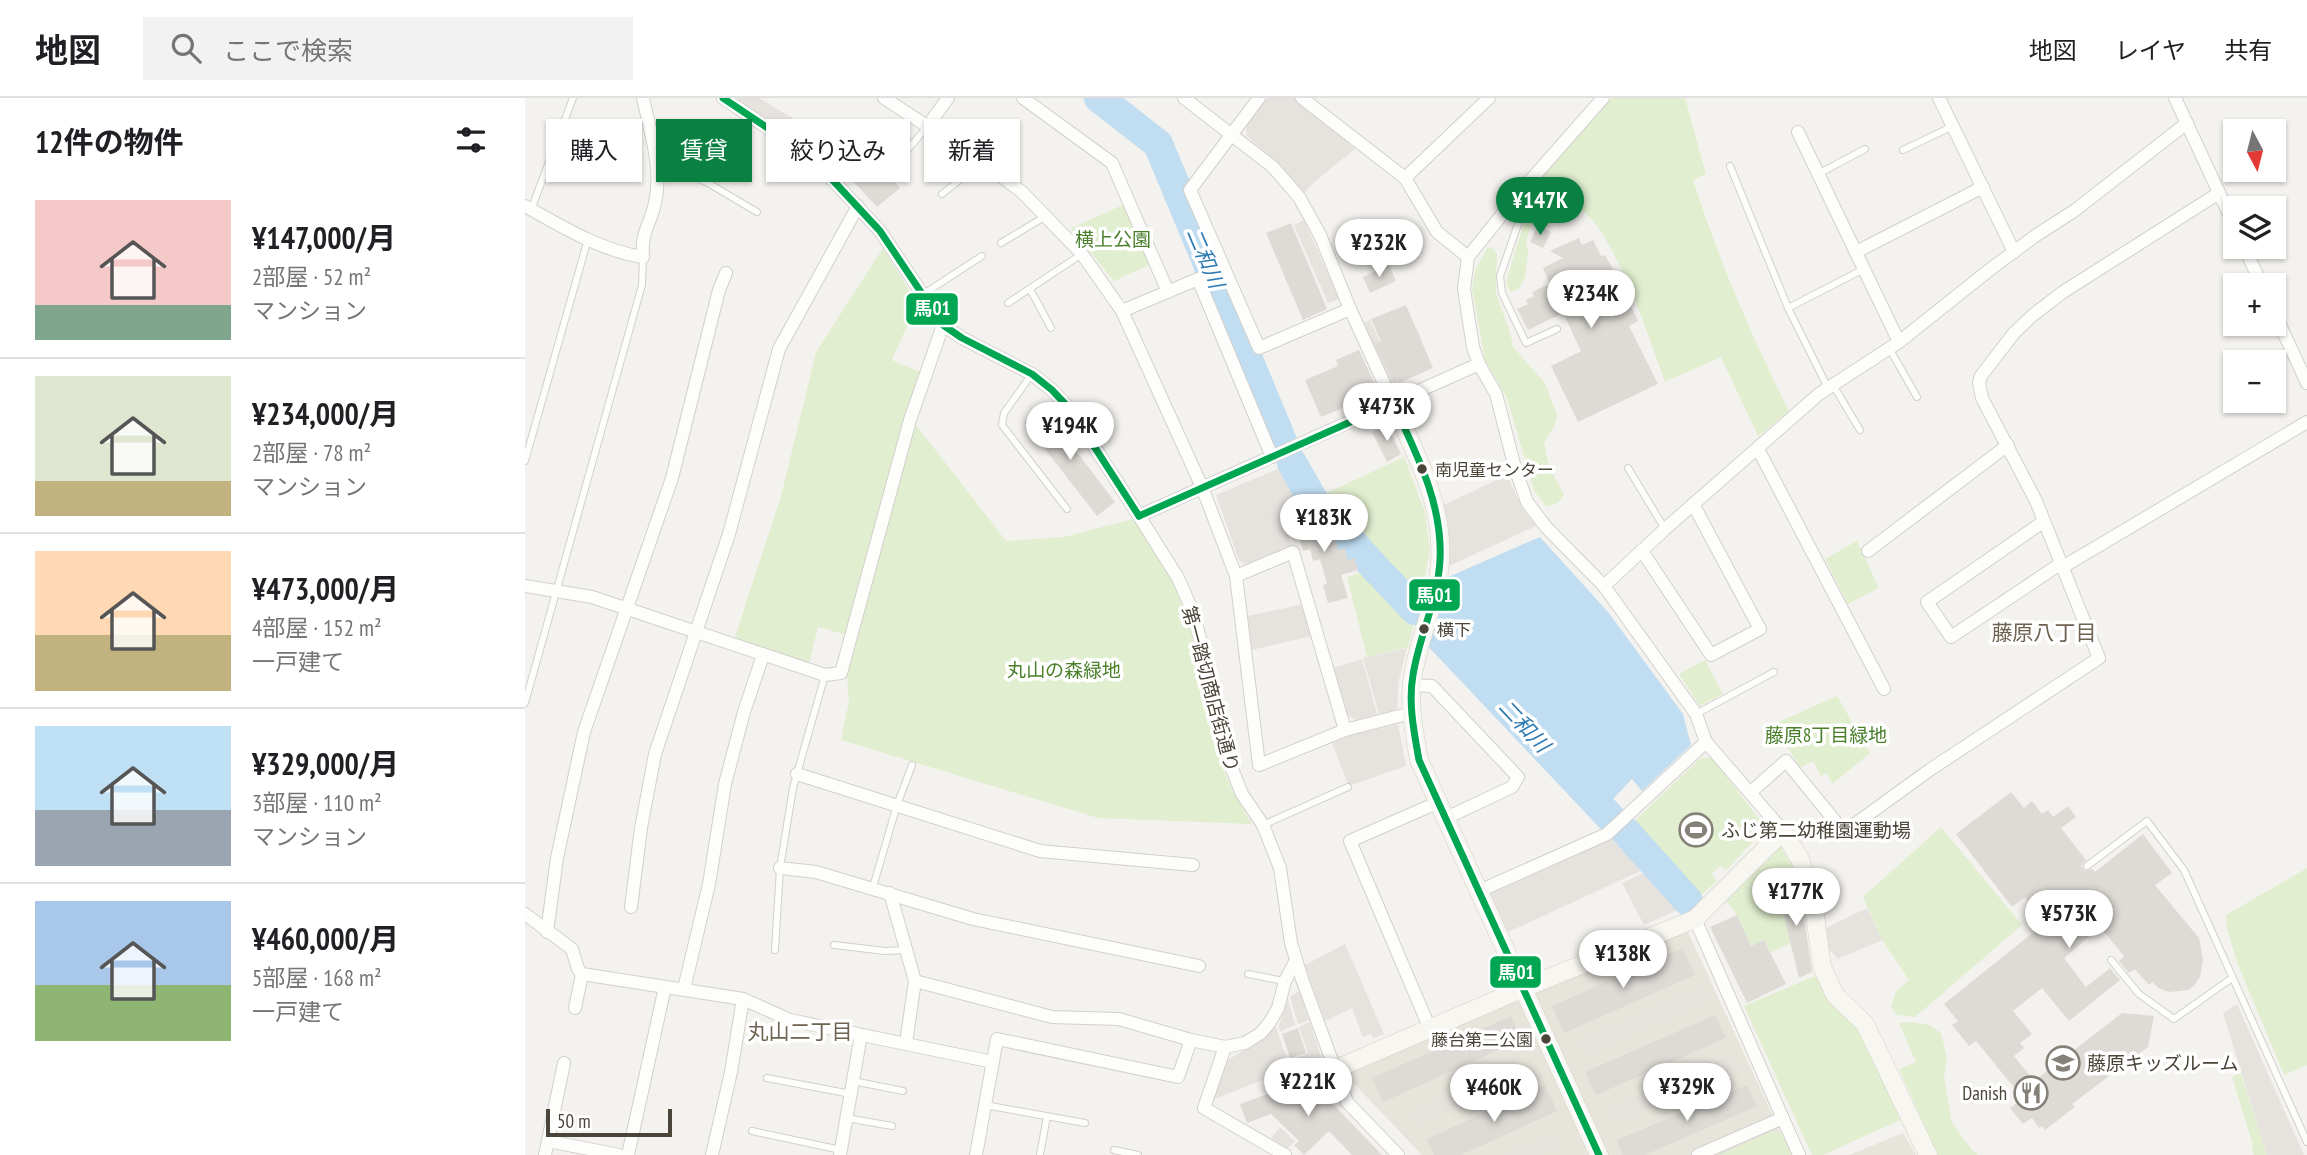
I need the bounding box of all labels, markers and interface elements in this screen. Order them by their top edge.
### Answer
search box [143,17,633,80]
text: 地図 [35,28,101,71]
icon: search [167,29,205,67]
text: ここで検索 [223,34,353,67]
text: 地図 [2029,35,2077,66]
text: レイヤ [2115,35,2186,66]
text: 共有 [2224,35,2272,66]
chip: 購入 [546,119,642,182]
chip: 賃貸 [656,119,752,182]
chip: 絞り込み [766,119,910,182]
chip: 新着 [924,119,1020,182]
north arrow [2223,119,2285,182]
map controls [2223,119,2286,413]
icon: filters [452,121,490,159]
text: 12件の物件 [35,122,184,161]
pin: ¥147K [1491,178,1589,237]
text: ¥147K [1512,185,1568,214]
button: layers [2223,196,2286,259]
text: ¥147,000/月 [252,218,396,257]
pin: ¥232K [1330,220,1428,279]
water label: 二和川 [1181,224,1231,294]
park label: 横上公園 [1075,227,1151,251]
text: ¥232K [1351,227,1407,256]
icon: home [91,228,175,312]
text: 2部屋 · 52 m² [252,262,371,291]
pin: ¥234K [1542,271,1640,330]
button: + [2223,273,2286,336]
text: ¥234K [1563,278,1619,307]
line badge: 馬01 [905,292,959,326]
text: マンション [252,296,367,325]
text: 馬01 [913,296,951,320]
button: − [2223,350,2286,413]
pin: ¥473K [1338,384,1436,443]
text: ¥473K [1359,391,1415,420]
text: ¥234,000/月 [252,394,399,433]
pin: ¥194K [1021,402,1119,462]
icon: home [91,404,175,488]
text: ¥194K [1042,410,1098,439]
text: 2部屋 · 78 m² [252,438,371,467]
place label: 南児童センター [1435,459,1554,481]
marker: 南児童センター [1415,462,1429,476]
text: マンション [252,472,367,501]
pin: ¥183K [1275,494,1373,554]
text: ¥183K [1296,502,1352,531]
text: ¥473,000/月 [252,569,399,608]
line badge: 馬01 [1408,578,1461,612]
icon: home [91,579,175,663]
text: 馬01 [1415,583,1453,607]
street label: 第一踏切商店街通り [1177,603,1245,775]
text: 4部屋 · 152 m² [252,613,382,642]
place label: 横下 [1437,619,1471,641]
district label: 藤原八丁目 [1992,619,2097,646]
marker: 横下 [1417,622,1431,636]
text: 一戸建て [252,647,344,676]
park label: 丸山の森緑地 [1007,658,1121,682]
water label: 二和川 [1493,693,1557,759]
park label: 藤原8丁目緑地 [1765,723,1887,747]
text: ¥329,000/月 [252,744,399,783]
icon: home [91,754,175,838]
text: 3部屋 · 110 m² [252,788,382,817]
sports icon: ふじ第二幼稚園運動場 [1677,811,1715,849]
place label: ふじ第二幼稚園運動場 [1721,818,1911,842]
text: マンション [252,822,367,851]
pin: ¥177K [1747,868,1845,928]
text: ¥177K [1768,876,1824,905]
pin: ¥573K [2020,890,2118,950]
text: ¥573K [2041,898,2097,927]
text: ¥460,000/月 [252,919,399,958]
icon: home [91,929,175,1013]
pin: ¥138K [1574,930,1672,990]
text: ¥138K [1595,938,1651,967]
line badge: 馬01 [1489,955,1542,989]
text: 馬01 [1497,960,1535,984]
text: 5部屋 · 168 m² [252,963,382,992]
text: 一戸建て [252,997,344,1026]
district label: 丸山二丁目 [748,1018,853,1045]
place label: 藤台第二公園 [1431,1029,1533,1051]
marker: 藤台第二公園 [1539,1032,1553,1046]
school or university icon: 藤原キッズルーム [2044,1044,2082,1082]
place label: 藤原キッズルーム [2087,1051,2238,1075]
pin: ¥221K [1259,1058,1357,1118]
pin: ¥329K [1638,1063,1736,1123]
pin: ¥460K [1445,1065,1543,1124]
text: ¥221K [1280,1066,1336,1095]
text: ¥329K [1659,1071,1715,1100]
text: ¥460K [1466,1072,1522,1101]
restaurant icon: Danish [2012,1074,2050,1112]
place label: Danish [1962,1081,2007,1105]
scale bar [546,1106,672,1138]
text: 50 m [557,1109,591,1133]

